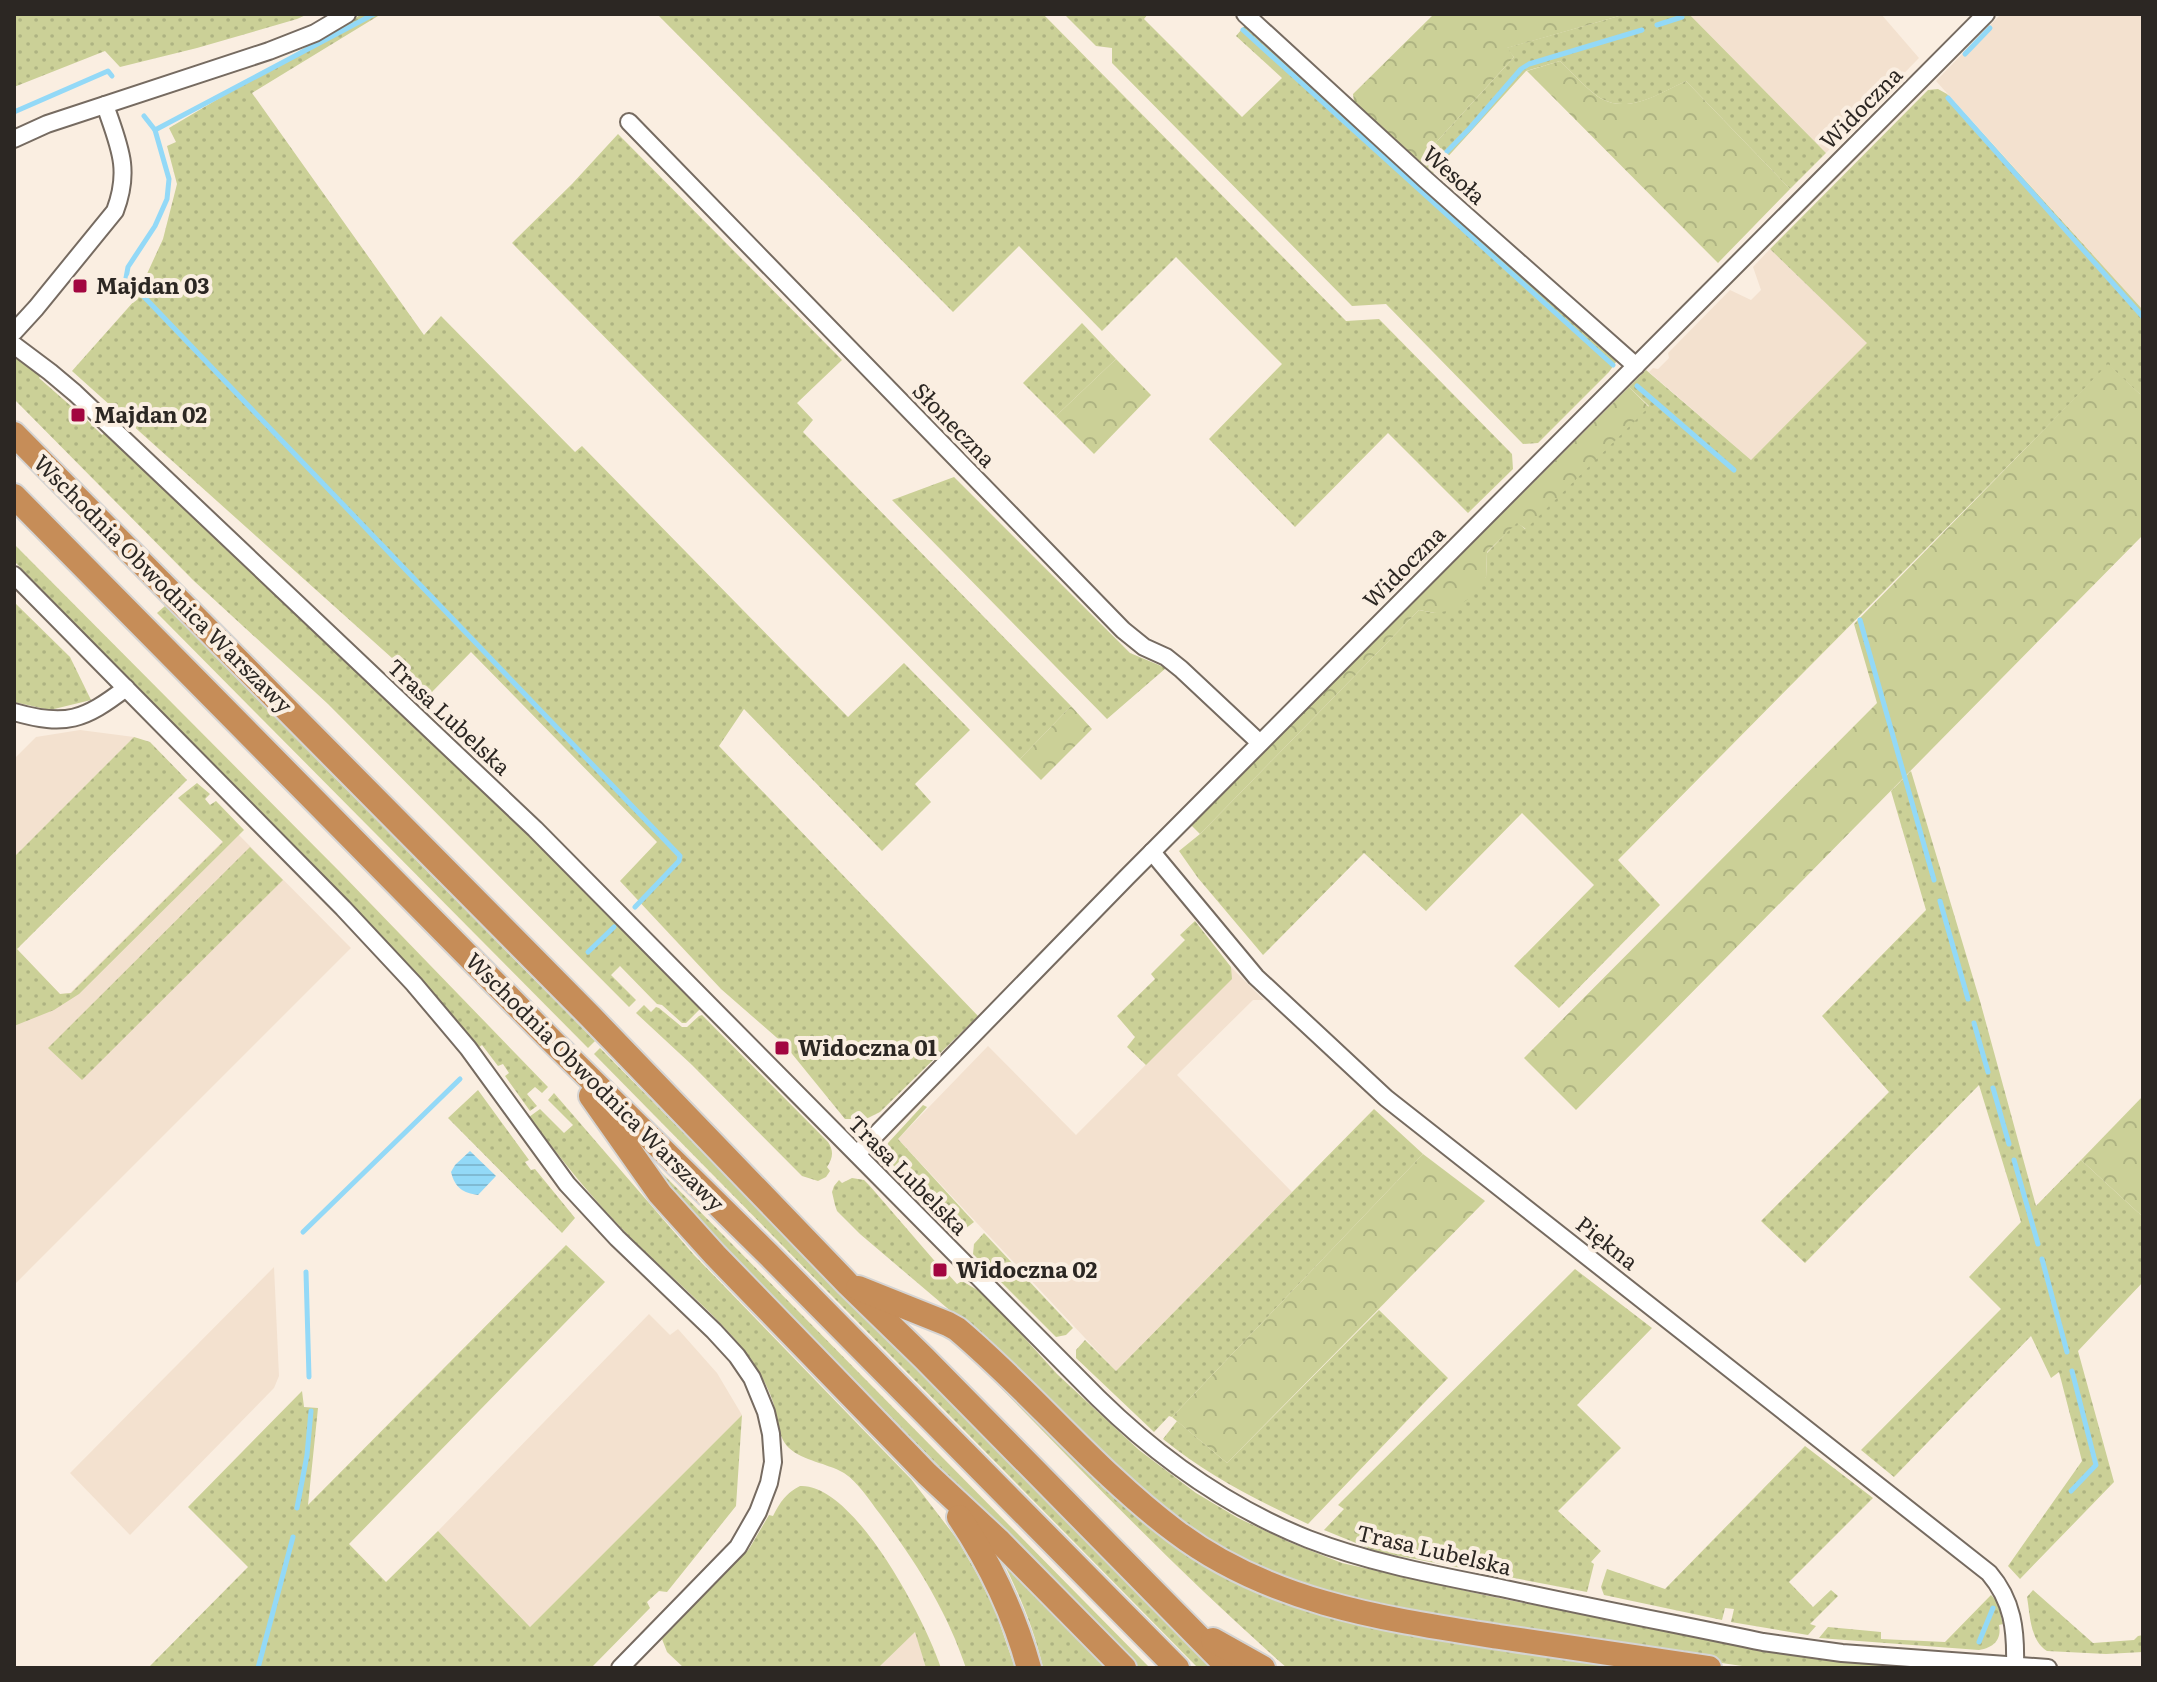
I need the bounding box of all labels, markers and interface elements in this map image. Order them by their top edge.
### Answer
street label: Widoczna [1811,58,1909,156]
street label: Wesoła [1416,137,1494,211]
place label: Majdan 03 [96,268,209,301]
marker: Majdan 03 [71,277,89,295]
street label: Słoneczna [906,374,1004,474]
place label: Majdan 02 [94,397,207,430]
marker: Majdan 02 [69,406,87,424]
street label: Wschodnia Obwodnica Warszawy [27,446,301,720]
street label: Widoczna [1354,517,1452,615]
street label: Trasa Lubelska [381,650,519,782]
street label: Wschodnia Obwodnica Warszawy [459,944,733,1218]
place label: Widoczna 01 [798,1030,937,1063]
marker: Widoczna 01 [773,1039,791,1057]
street label: Trasa Lubelska [842,1106,977,1242]
street label: Piękna [1570,1207,1646,1277]
place label: Widoczna 02 [956,1252,1098,1285]
marker: Widoczna 02 [931,1261,949,1279]
street label: Trasa Lubelska [1354,1515,1515,1582]

